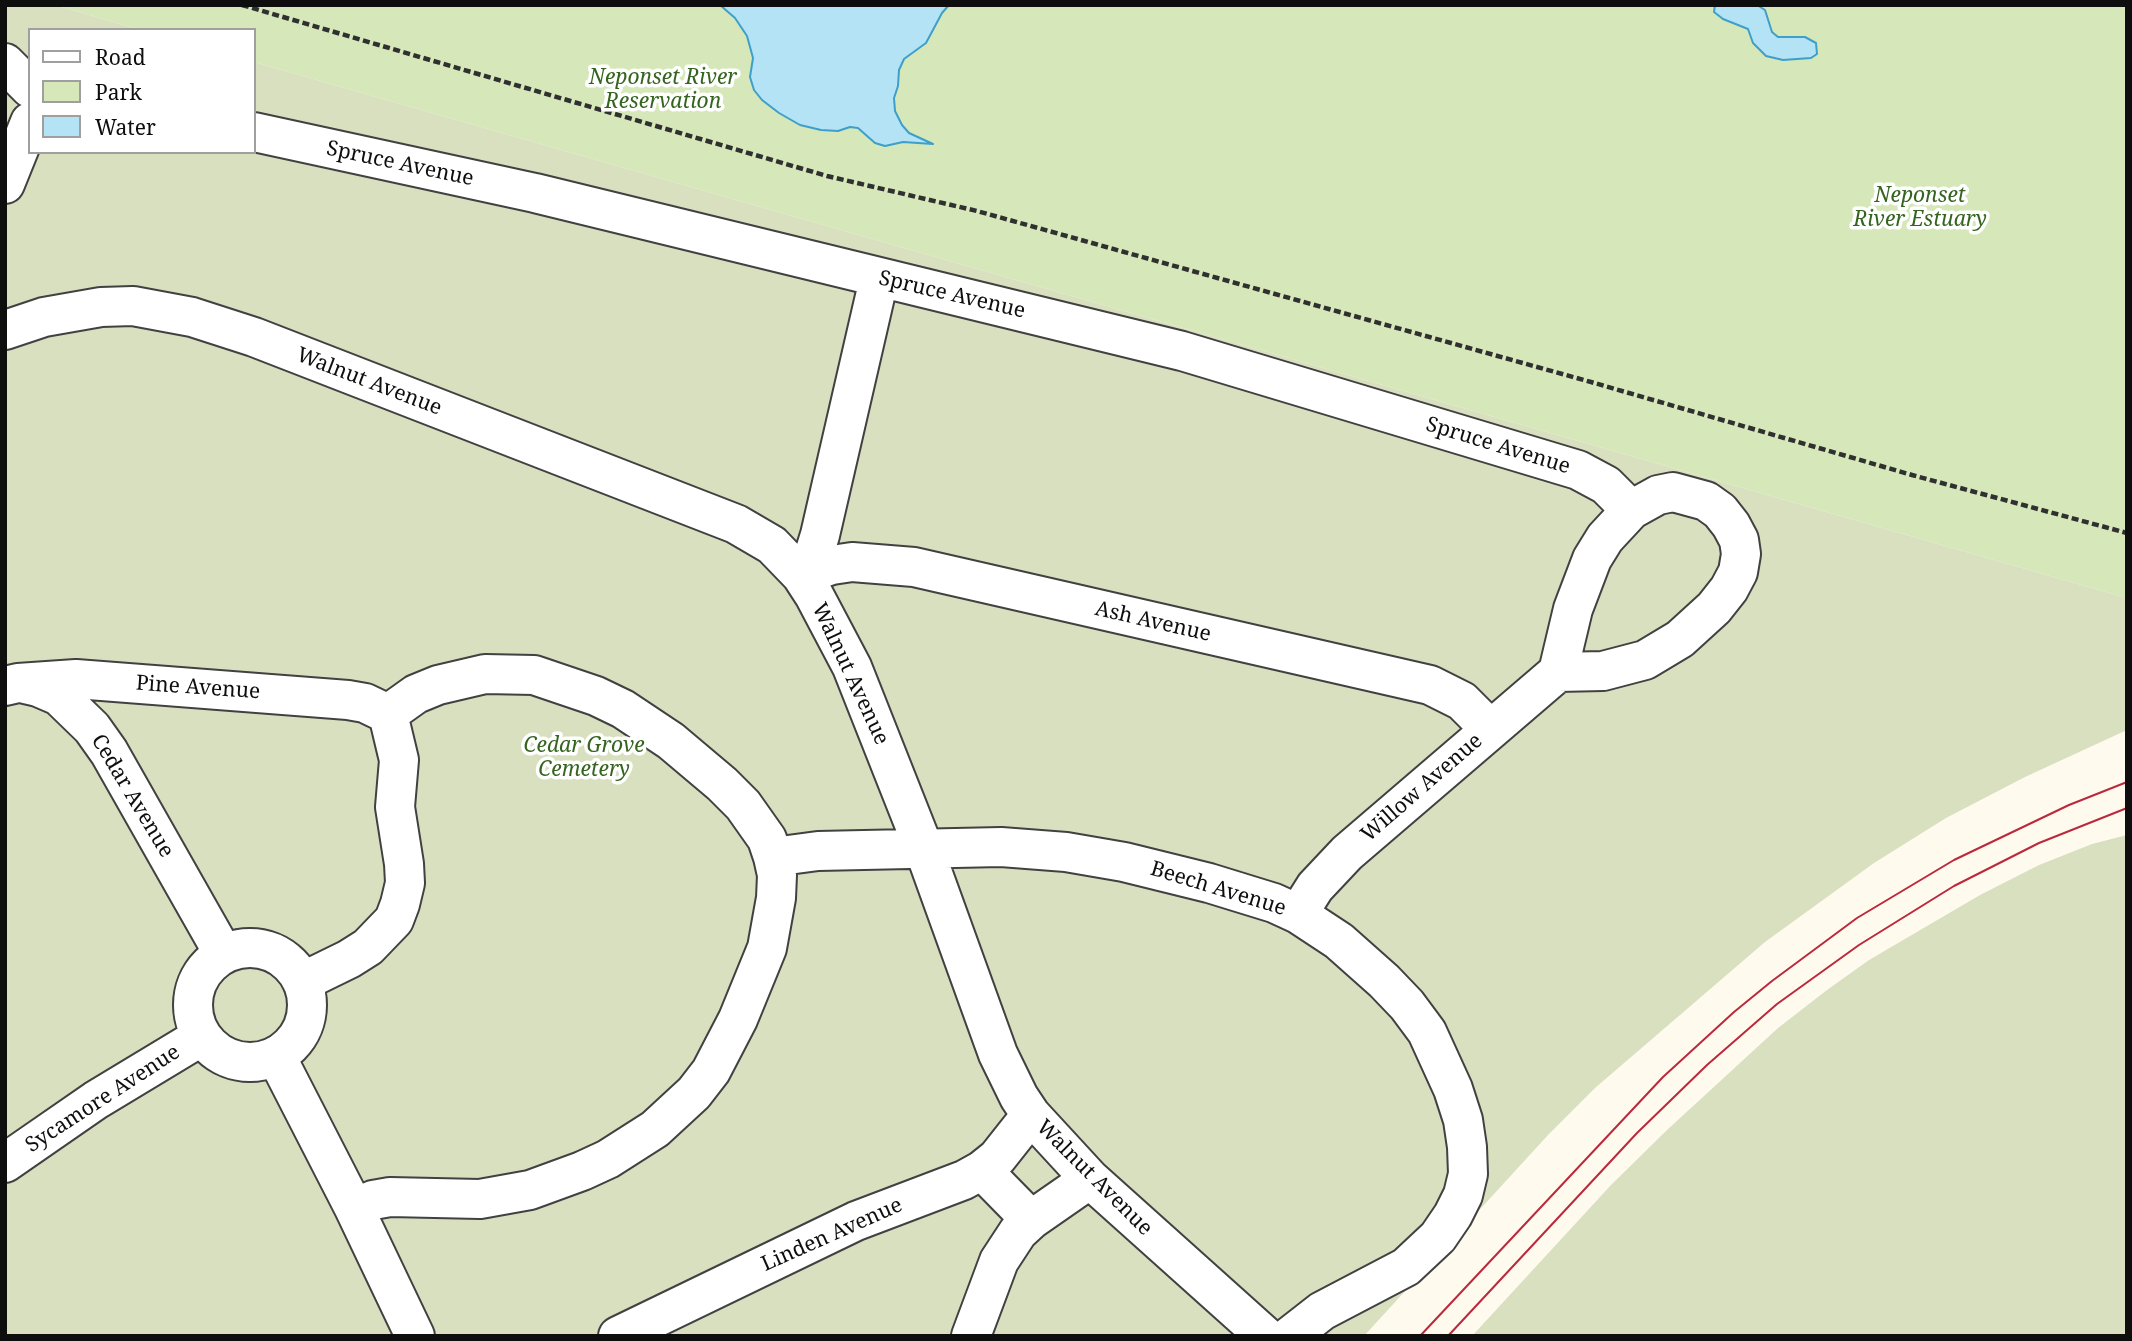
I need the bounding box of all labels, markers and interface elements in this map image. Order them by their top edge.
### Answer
legend [28,28,256,154]
text: Road [95,43,146,71]
park label: Neponset River Reservation [589,65,737,115]
text: Park [95,78,142,106]
text: Water [95,113,156,141]
street label: Spruce Avenue [324,136,476,192]
park label: Neponset River Estuary [1853,183,1987,233]
street label: Spruce Avenue [876,266,1028,324]
street label: Walnut Avenue [293,343,445,421]
street label: Spruce Avenue [1423,412,1573,480]
street label: Ash Avenue [1093,596,1213,648]
street label: Walnut Avenue [806,599,894,749]
street label: Pine Avenue [135,671,261,705]
street label: Willow Avenue [1356,728,1488,848]
street label: Cedar Avenue [85,730,179,862]
park label: Cedar Grove Cemetery [523,733,645,783]
street label: Beech Avenue [1147,856,1289,922]
street label: Sycamore Avenue [21,1040,185,1158]
street label: Walnut Avenue [1031,1115,1157,1241]
street label: Linden Avenue [758,1193,906,1277]

